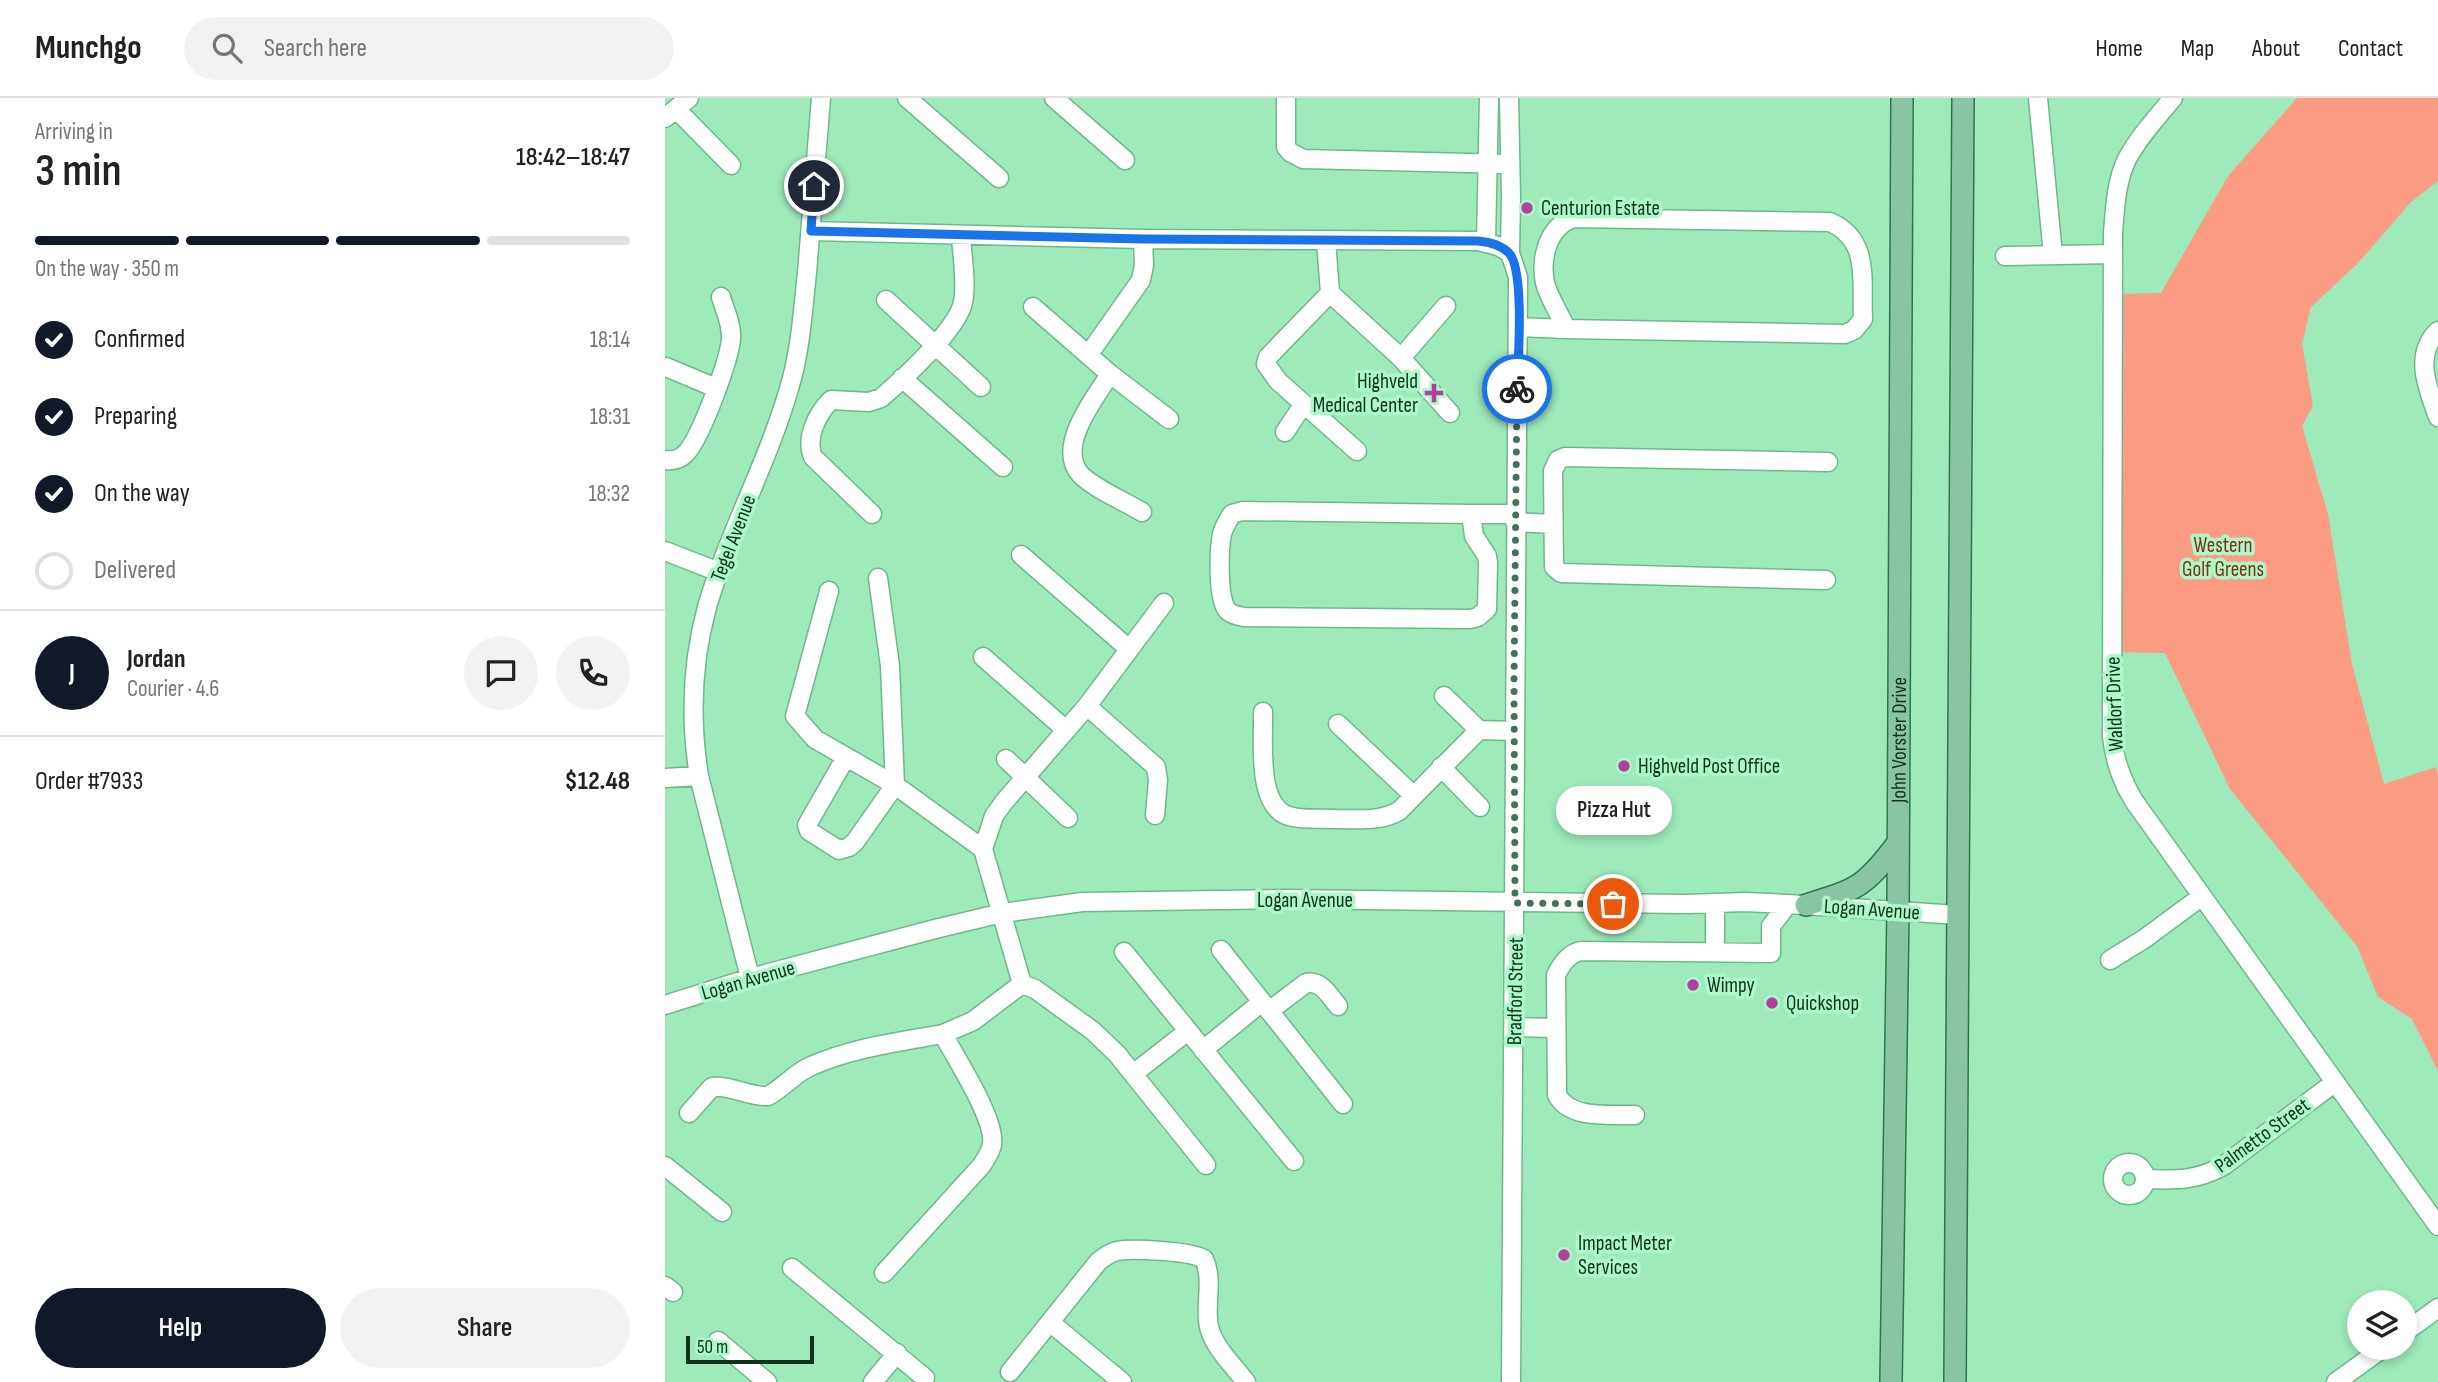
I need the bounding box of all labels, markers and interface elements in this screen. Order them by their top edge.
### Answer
search box [184,17,674,80]
text: Munchgo [35,28,142,68]
icon: search [208,29,246,67]
text: Search here [264,33,367,64]
text: Home [2095,34,2143,63]
text: Map [2181,34,2214,63]
text: About [2252,34,2300,63]
text: Contact [2338,34,2403,63]
text: Arriving in [35,118,113,146]
text: 18:42–18:47 [516,142,630,173]
text: 3 min [35,144,122,199]
pin [784,156,844,216]
icon: home [795,167,833,205]
place label: Centurion Estate [1541,196,1660,221]
marker: Centurion Estate [1519,200,1535,216]
text: On the way · 350 m [35,255,179,283]
icon: check [35,321,73,359]
text: Confirmed [94,324,185,355]
text: 18:14 [590,326,630,354]
courier [1482,354,1552,424]
place label: Highveld Medical Center [1313,369,1418,418]
icon: bike [1498,370,1536,408]
marker: Highveld Medical Center [1424,383,1444,403]
icon: check [35,398,73,436]
text: Preparing [94,401,177,432]
text: 18:31 [590,403,630,431]
icon: check [35,475,73,513]
text: On the way [94,478,190,509]
text: 18:32 [588,480,630,508]
street label: Tegel Avenue [706,491,761,585]
park label: Western Golf Greens [2182,533,2264,582]
text: Delivered [94,555,176,586]
button: chat [464,636,538,710]
button: phone [556,636,630,710]
text: Jordan [127,644,185,675]
street label: Waldorf Drive [2100,656,2129,752]
text: J [69,658,75,689]
text: Courier · 4.6 [127,675,219,703]
street label: John Vorster Drive [1887,677,1912,804]
place label: Highveld Post Office [1638,754,1780,779]
marker: Highveld Post Office [1616,758,1632,774]
text: Order #7933 [35,766,143,797]
text: $12.48 [564,766,630,797]
callout: Pizza Hut [1555,785,1671,834]
text: Pizza Hut [1577,796,1651,824]
pin [1583,874,1643,934]
icon: bag [1594,885,1632,923]
street label: Logan Avenue [1257,888,1353,913]
street label: Logan Avenue [1823,894,1921,925]
street label: Bradford Street [1502,937,1529,1045]
street label: Logan Avenue [699,955,798,1006]
place label: Wimpy [1707,973,1755,998]
marker: Wimpy [1685,977,1701,993]
place label: Quickshop [1786,991,1859,1016]
marker: Quickshop [1764,995,1780,1011]
street label: Palmetto Street [2210,1093,2315,1178]
place label: Impact Meter Services [1578,1231,1672,1280]
marker: Impact Meter Services [1556,1247,1572,1263]
button: Help [35,1288,326,1368]
button: Share [340,1288,630,1368]
map controls [2347,1290,2417,1360]
button: layers [2347,1290,2417,1360]
scale bar [686,1333,814,1365]
text: 50 m [697,1336,728,1359]

